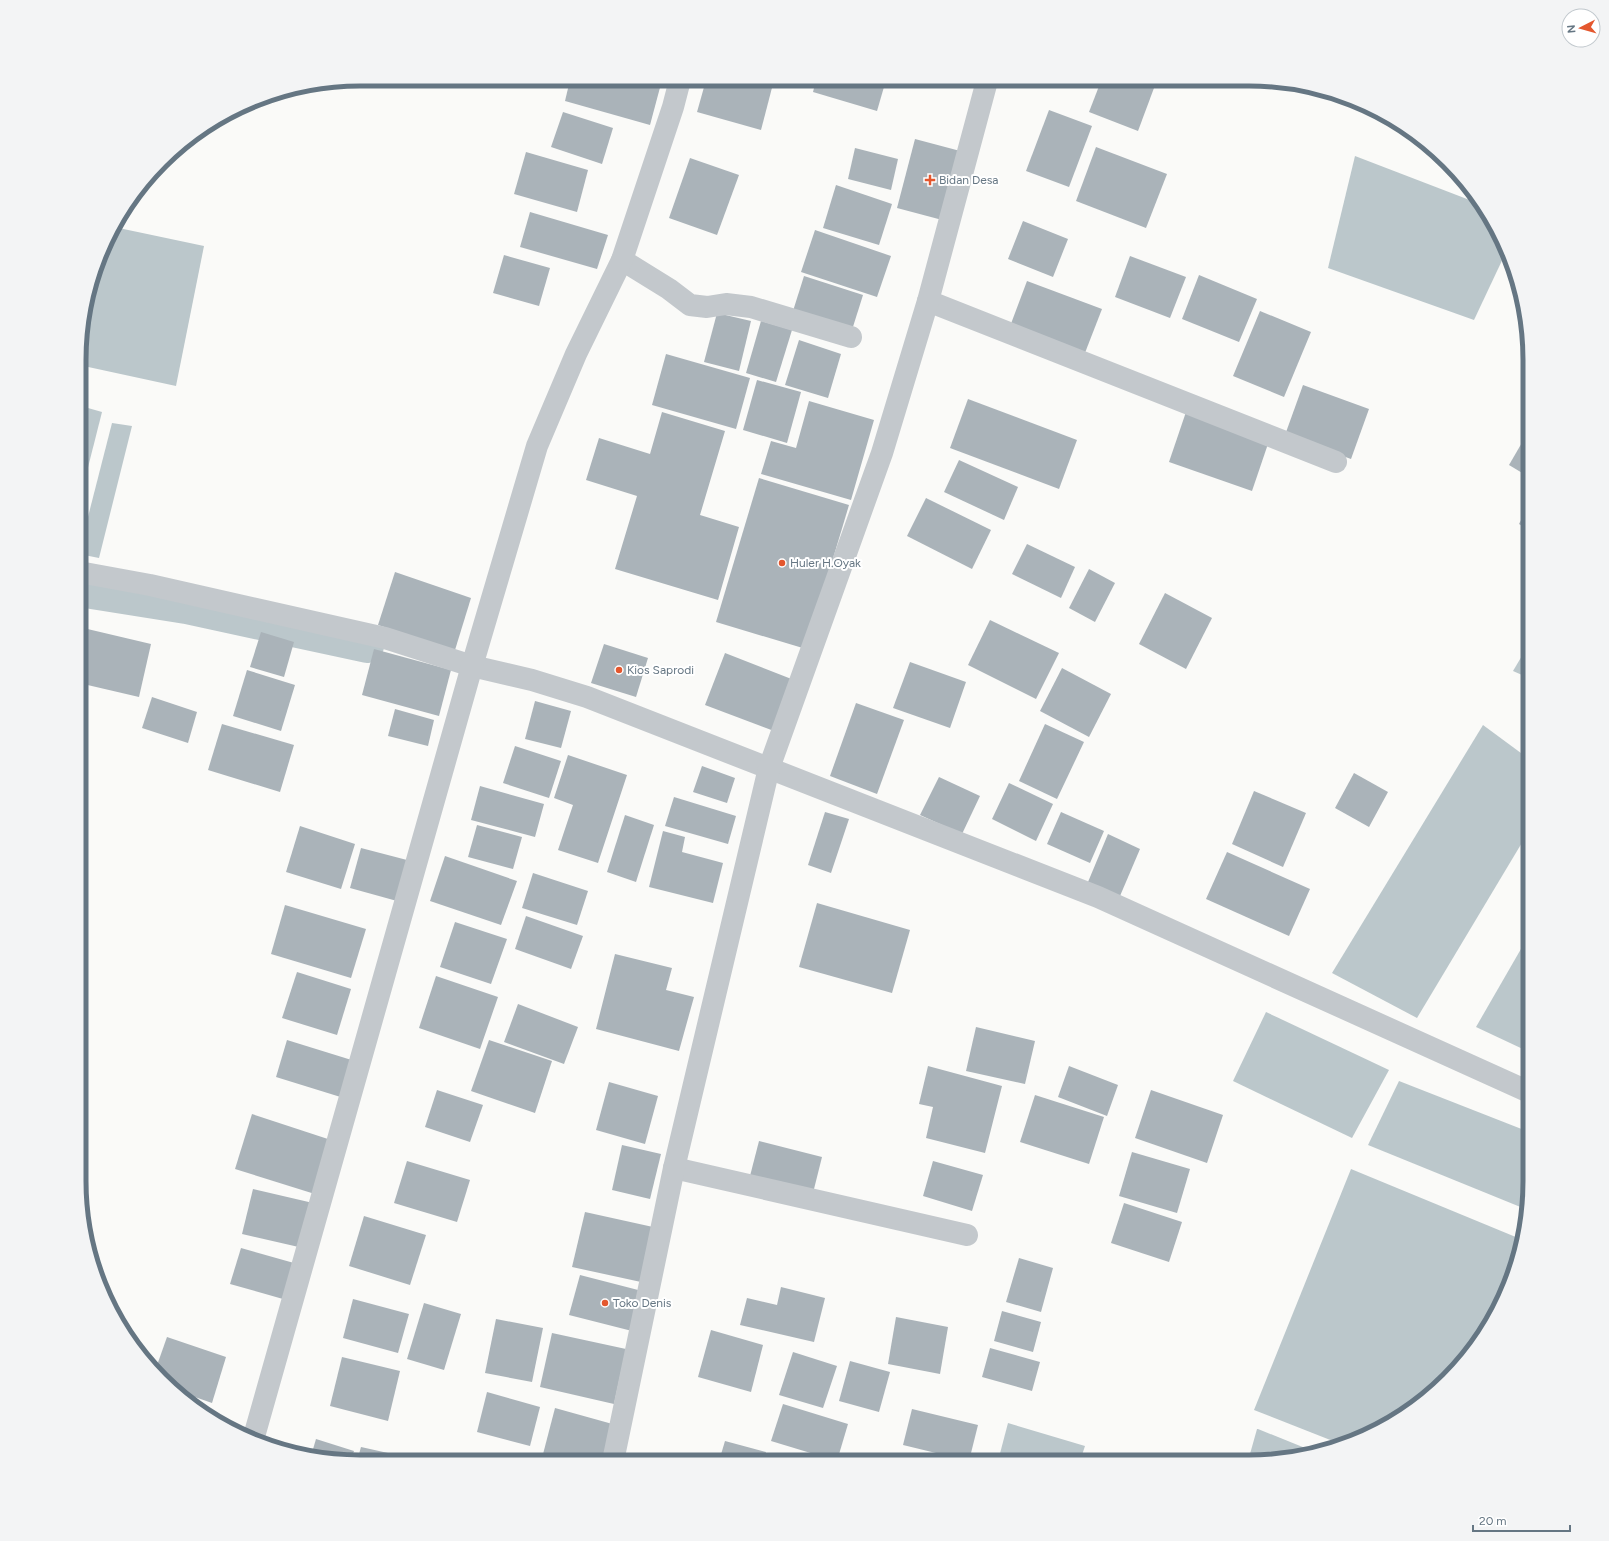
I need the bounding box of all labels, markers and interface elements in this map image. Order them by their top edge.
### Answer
north arrow [1561,8,1601,48]
text: N [1565,24,1578,34]
place label: Bidan Desa [939,173,998,187]
marker: Bidan Desa [924,174,936,186]
place label: Huler H.Oyak [790,556,861,570]
marker: Huler H.Oyak [777,558,787,568]
place label: Kios Saprodi [627,663,694,677]
marker: Kios Saprodi [614,665,624,675]
place label: Toko Denis [613,1296,672,1310]
marker: Toko Denis [600,1298,610,1308]
scale bar [1473,1507,1570,1533]
text: 20 m [1479,1514,1507,1528]

